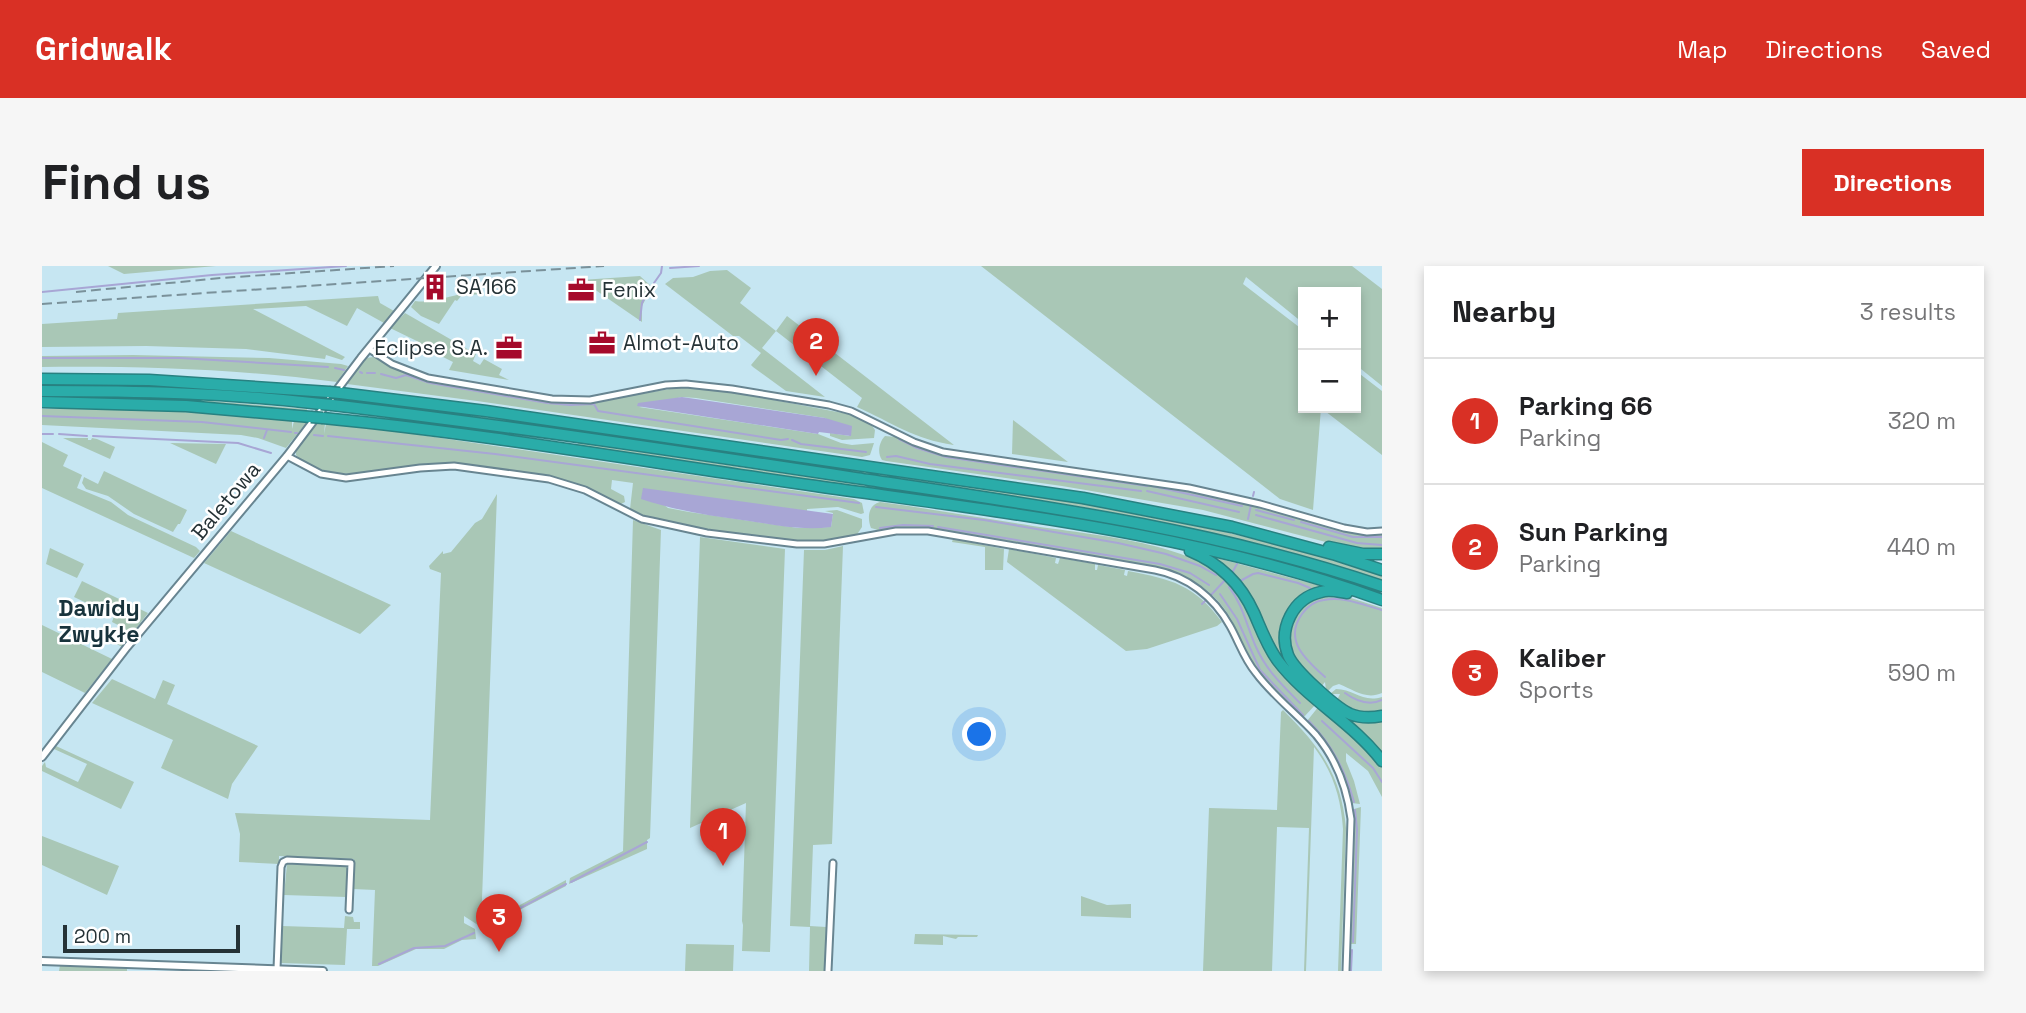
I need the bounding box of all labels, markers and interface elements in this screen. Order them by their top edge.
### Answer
text: Gridwalk [35,28,172,70]
text: Map [1677,34,1727,65]
text: Directions [1765,34,1883,65]
text: Saved [1921,34,1991,65]
button: Directions [1802,149,1984,216]
text: Find us [42,151,211,213]
building icon: SA166 [420,272,450,302]
place label: SA166 [456,273,517,300]
office icon: Fenix [566,275,596,305]
place label: Fenix [602,276,656,303]
map controls [1298,287,1361,413]
button: + [1298,287,1361,350]
text: Nearby [1452,292,1556,331]
text: 3 results [1860,297,1956,327]
pin: 2 [793,318,839,376]
office icon: Almot-Auto [587,328,617,358]
place label: Almot-Auto [623,329,739,356]
office icon: Eclipse S.A. [494,333,524,363]
place label: Eclipse S.A. [374,334,488,361]
button: − [1298,350,1361,413]
text: Parking 66 [1519,389,1653,423]
text: 1 [1470,406,1480,436]
text: 320 m [1888,406,1956,436]
text: Parking [1519,423,1601,453]
street label: Baletowa [185,456,266,545]
text: Sun Parking [1519,515,1668,549]
text: 2 [1468,532,1482,562]
text: 440 m [1887,532,1956,562]
text: Parking [1519,549,1601,579]
district label: Dawidy Zwykłe [58,593,140,649]
text: Kaliber [1519,641,1606,675]
text: 3 [1468,658,1482,688]
text: 590 m [1888,658,1956,688]
text: Sports [1519,675,1594,705]
your location [962,717,996,751]
pin: 1 [700,808,746,866]
pin: 3 [476,894,522,952]
scale bar [63,922,240,954]
text: 200 m [74,924,131,949]

